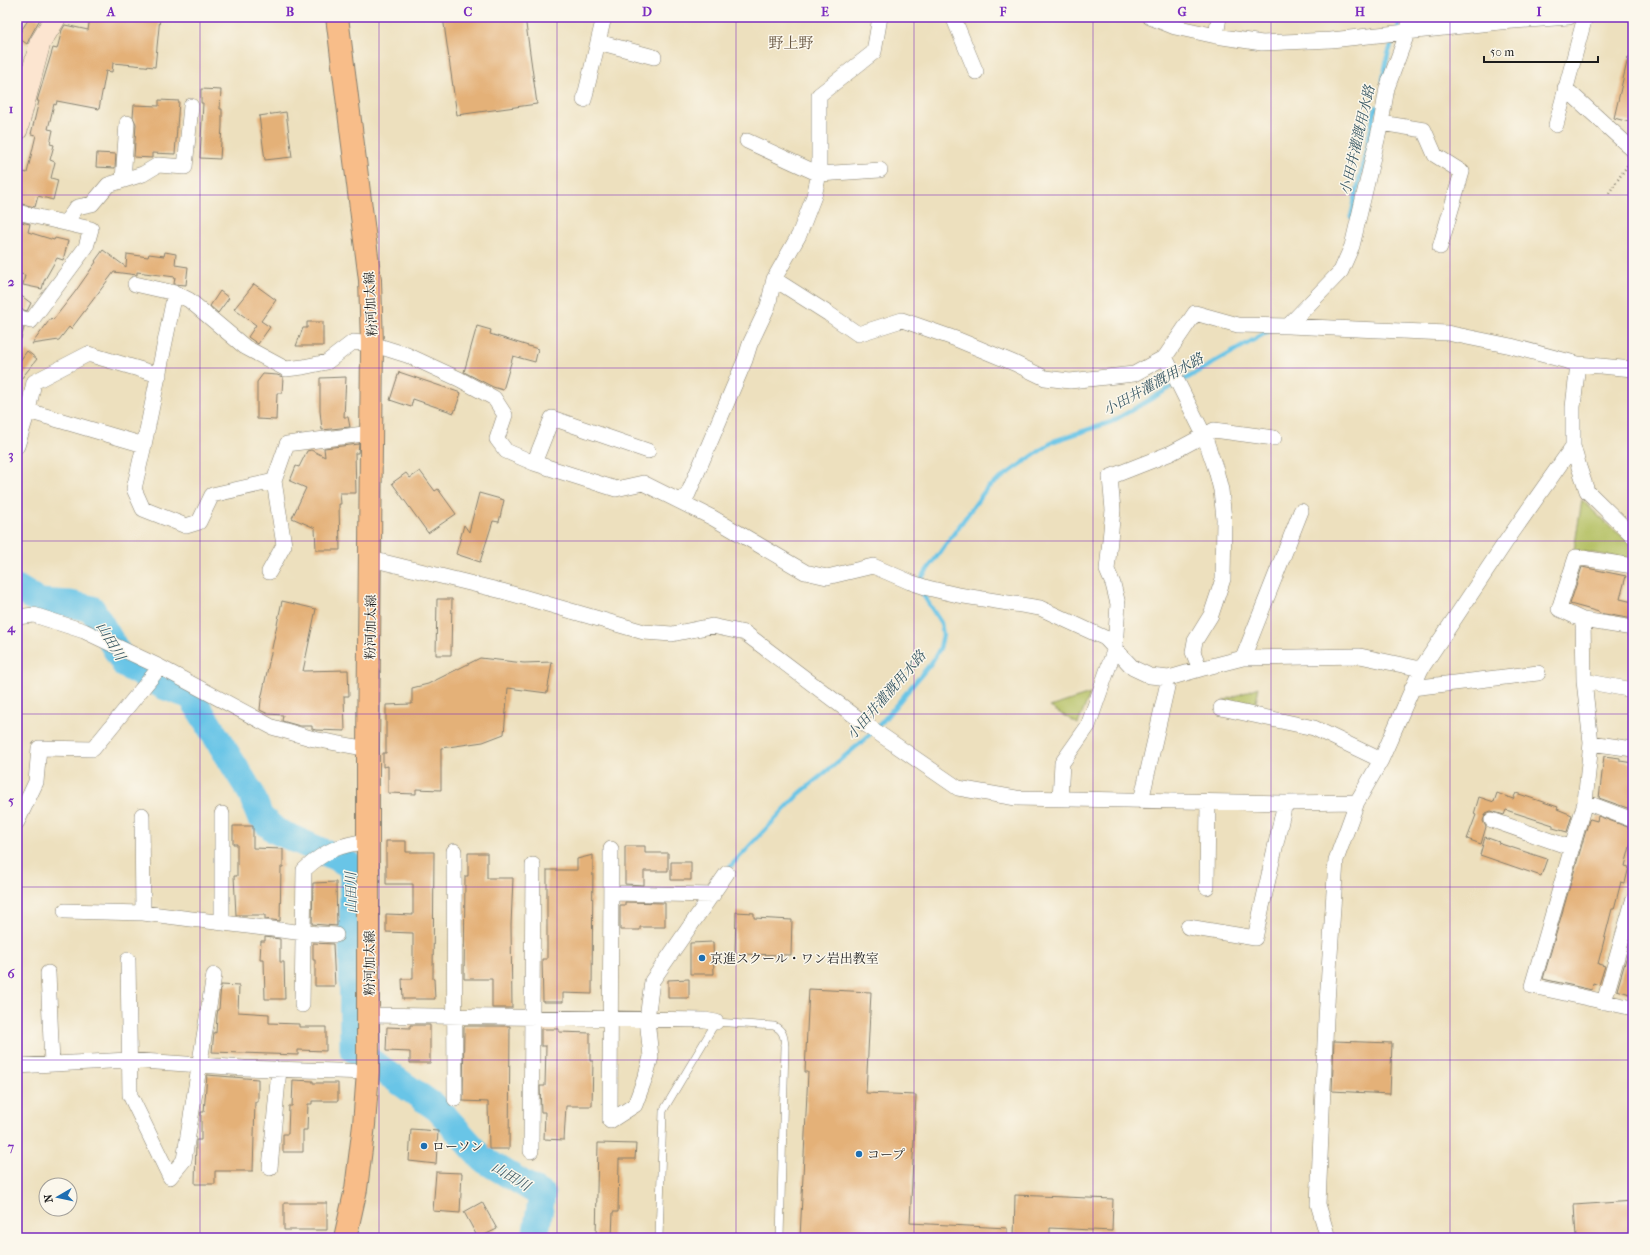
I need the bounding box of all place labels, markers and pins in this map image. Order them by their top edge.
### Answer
place label: 京進スクール・ワン岩出教室 [710,951,879,966]
marker: 京進スクール・ワン岩出教室 [697,953,707,963]
place label: ローソン [432,1139,483,1154]
marker: ローソン [419,1141,429,1151]
place label: コープ [867,1147,905,1162]
marker: コープ [854,1149,864,1159]

